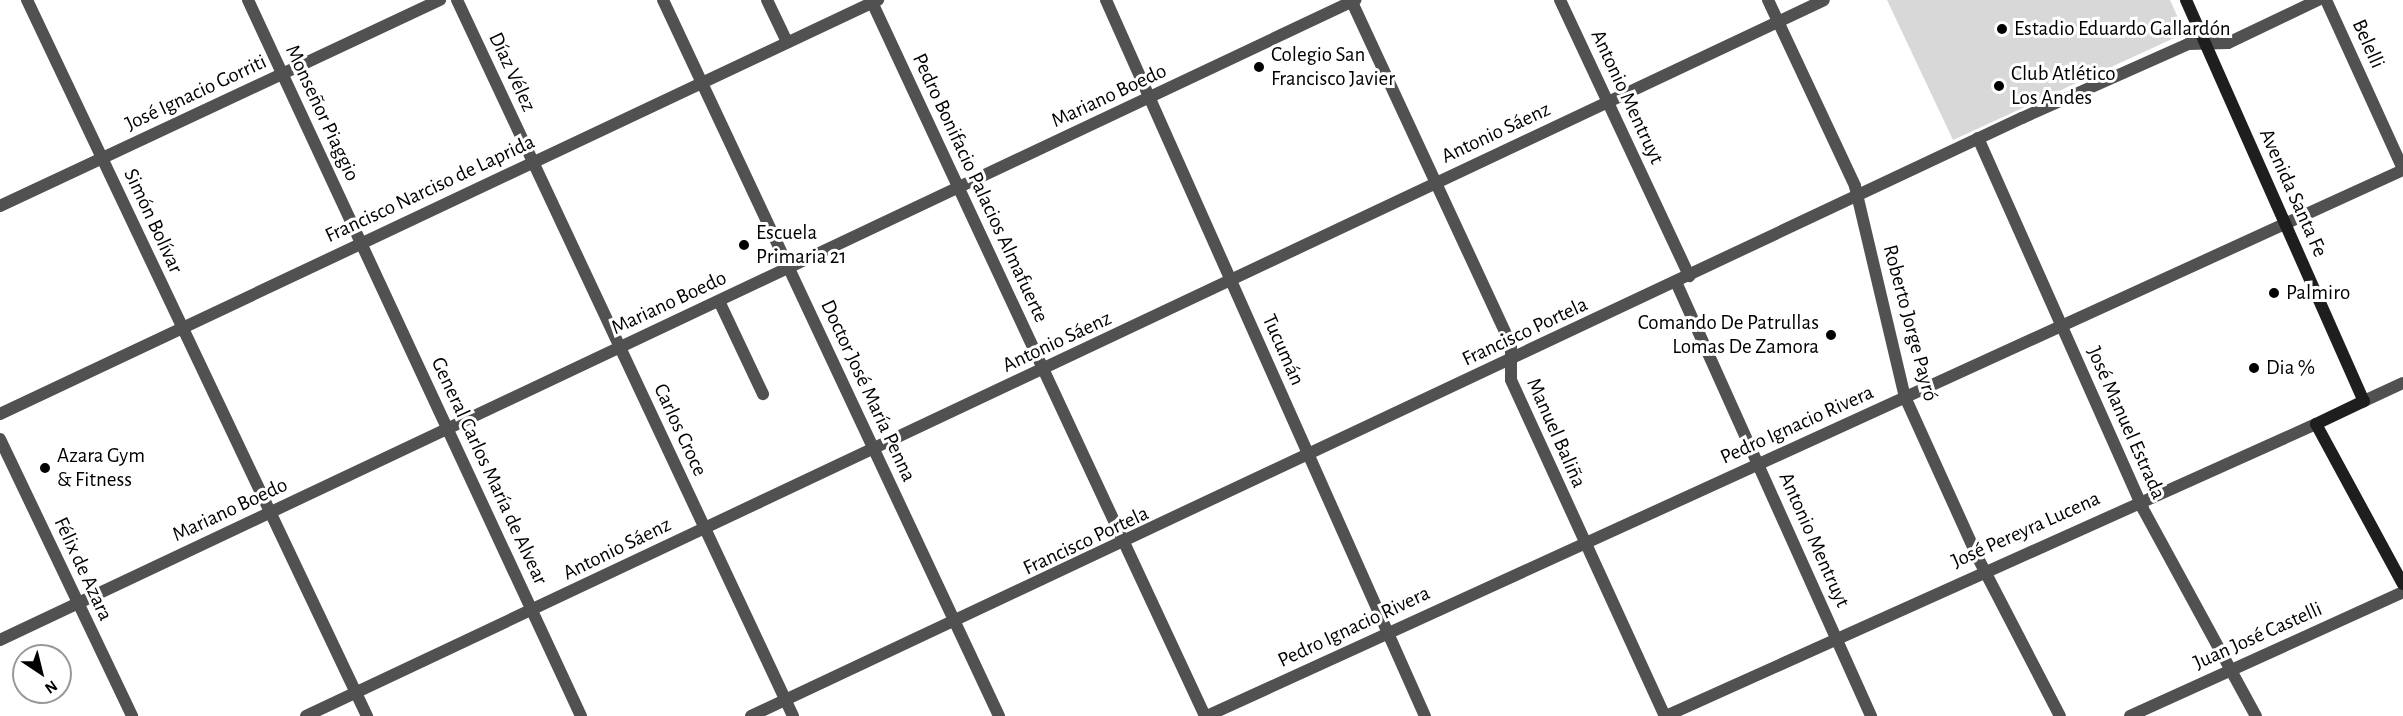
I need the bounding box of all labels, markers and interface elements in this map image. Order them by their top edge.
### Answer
place label: Estadio Eduardo Gallardón [2014,16,2231,42]
street label: Belelli [2346,16,2390,72]
marker: Estadio Eduardo Gallardón [1995,22,2009,36]
street label: Antonio Mentruyt [1585,26,1669,168]
street label: Díaz Vélez [483,28,541,116]
street label: Monseñor Piaggio [279,41,365,185]
place label: Colegio San Francisco Javier [1271,42,1395,92]
street label: José Ignacio Gorriti [121,49,271,137]
street label: Pedro Bonifacio Palacios Almafuerte [906,50,1054,326]
street label: Mariano Boedo [1047,58,1171,134]
marker: Colegio San Francisco Javier [1252,60,1266,74]
place label: Club Atlético Los Andes [2011,61,2116,111]
marker: Club Atlético Los Andes [1992,79,2006,93]
street label: Antonio Sáenz [1438,97,1554,169]
street label: Avenida Santa Fe [2253,125,2333,261]
street label: Francisco Narciso de Laprida [321,129,539,249]
street label: Simón Bolívar [118,165,188,277]
place label: Escuela Primaria 21 [756,220,847,270]
marker: Escuela Primaria 21 [737,238,751,252]
street label: Roberto Jorge Payró [1877,242,1943,404]
street label: Mariano Boedo [607,265,731,341]
place label: Palmiro [2286,280,2350,306]
marker: Palmiro [2267,286,2281,300]
street label: Francisco Portela [1458,292,1592,372]
street label: Doctor José María Penna [815,296,921,486]
street label: Antonio Sáenz [999,306,1115,378]
place label: Comando De Patrullas Lomas De Zamora [1638,310,1819,360]
street label: Tucumán [1256,311,1310,389]
marker: Comando De Patrullas Lomas De Zamora [1824,328,1838,342]
street label: José Manuel Estrada [2081,343,2171,503]
street label: General Carlos María de Alvear [425,353,553,589]
place label: Dia % [2266,355,2315,381]
marker: Dia % [2247,361,2261,375]
street label: Manuel Baliña [1521,374,1591,492]
street label: Carlos Croce [648,380,712,480]
street label: Pedro Ignacio Rivera [1716,380,1878,470]
place label: Azara Gym & Fitness [57,443,145,493]
marker: Azara Gym & Fitness [38,461,52,475]
street label: Antonio Mentruyt [1773,469,1855,611]
street label: Mariano Boedo [168,472,292,548]
street label: José Pereyra Lucena [1948,486,2104,574]
street label: Francisco Portela [1019,501,1153,581]
street label: Antonio Sáenz [559,512,675,586]
street label: Félix de Azara [48,513,118,625]
street label: Pedro Ignacio Rivera [1274,581,1434,673]
street label: Juan José Castelli [2190,596,2326,676]
north arrow [12,644,72,704]
text: N [42,677,60,697]

